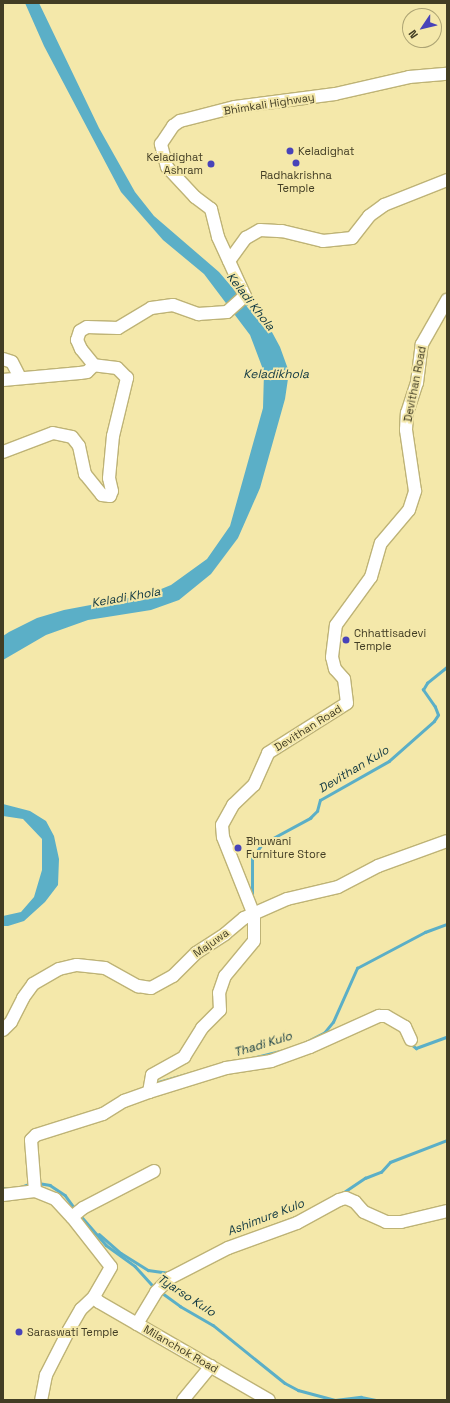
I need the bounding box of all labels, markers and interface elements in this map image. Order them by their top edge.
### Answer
north arrow [402,8,442,48]
text: N [405,27,421,41]
street label: Bhimkali Highway [223,90,315,118]
place label: Keladighat [298,144,354,158]
marker: Keladighat [285,146,295,156]
place label: Keladighat Ashram [147,151,203,177]
marker: Radhakrishna Temple [291,158,301,168]
marker: Keladighat Ashram [206,159,216,169]
place label: Radhakrishna Temple [260,169,332,195]
water label: Keladi Khola [223,270,277,334]
street label: Devithan Road [401,345,429,423]
water label: Keladikhola [243,368,309,382]
water label: Keladi Khola [91,585,161,611]
place label: Chhattisadevi Temple [354,627,426,653]
marker: Chhattisadevi Temple [341,635,351,645]
street label: Devithan Road [272,702,344,754]
water label: Devithan Kulo [316,743,392,797]
place label: Bhuwani Furniture Store [246,835,326,861]
marker: Bhuwani Furniture Store [233,843,243,853]
street label: Majuwa [191,926,231,960]
water label: Thadi Kulo [232,1029,294,1061]
water label: Ashimure Kulo [226,1197,306,1239]
water label: Tyarso Kulo [154,1272,218,1320]
street label: Milanchok Road [141,1322,221,1376]
place label: Saraswati Temple [27,1325,119,1339]
marker: Saraswati Temple [14,1327,24,1337]

